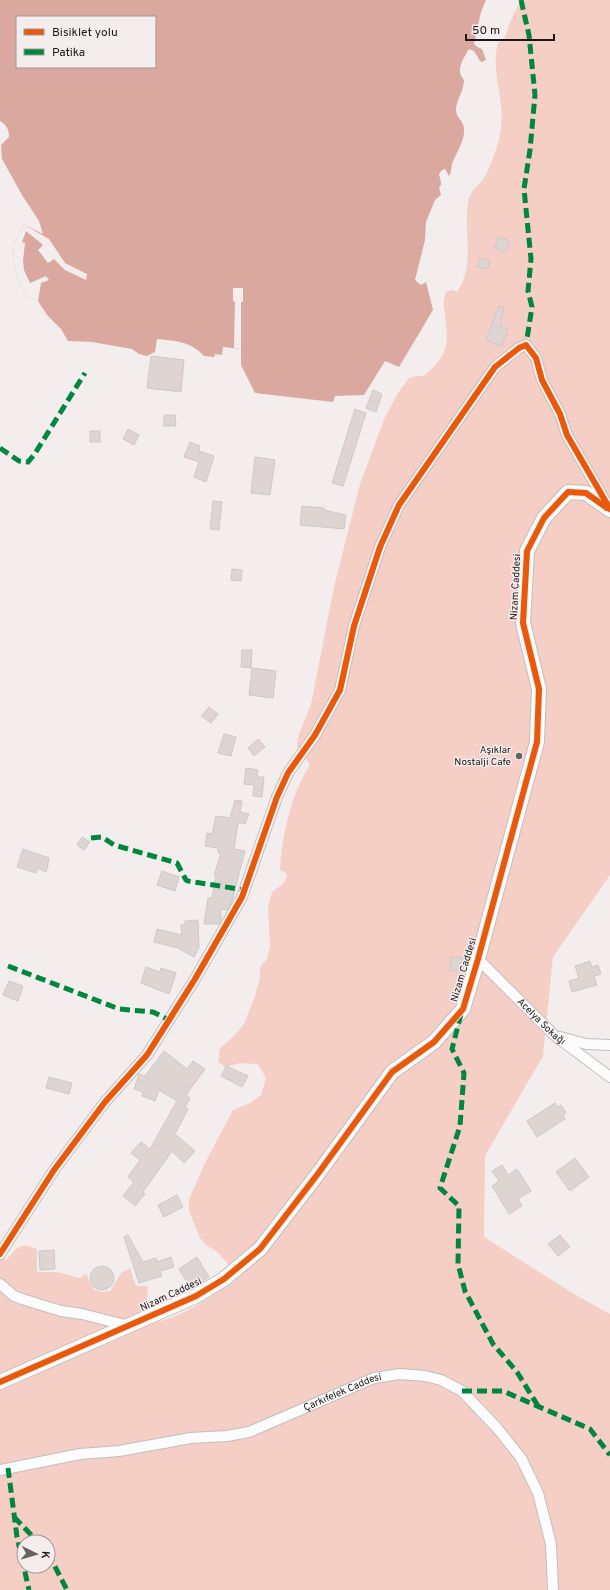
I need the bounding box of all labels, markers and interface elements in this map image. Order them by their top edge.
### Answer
legend [16,16,156,68]
scale bar [466,16,554,42]
text: 50 m [472,23,500,39]
text: Bisiklet yolu [52,25,118,41]
text: Patika [52,45,85,61]
street label: Nizam Caddesi [508,553,524,621]
place label: Aşıklar Nostalji Cafe [454,744,511,769]
marker: Aşıklar Nostalji Cafe [514,751,524,761]
street label: Nizam Caddesi [448,936,480,1004]
street label: Acelya Sokağı [514,995,568,1048]
street label: Nizam Caddesi [138,1275,204,1315]
street label: Çarkıfelek Caddesi [301,1370,382,1414]
north arrow [16,1534,56,1574]
text: K [38,1550,52,1559]

